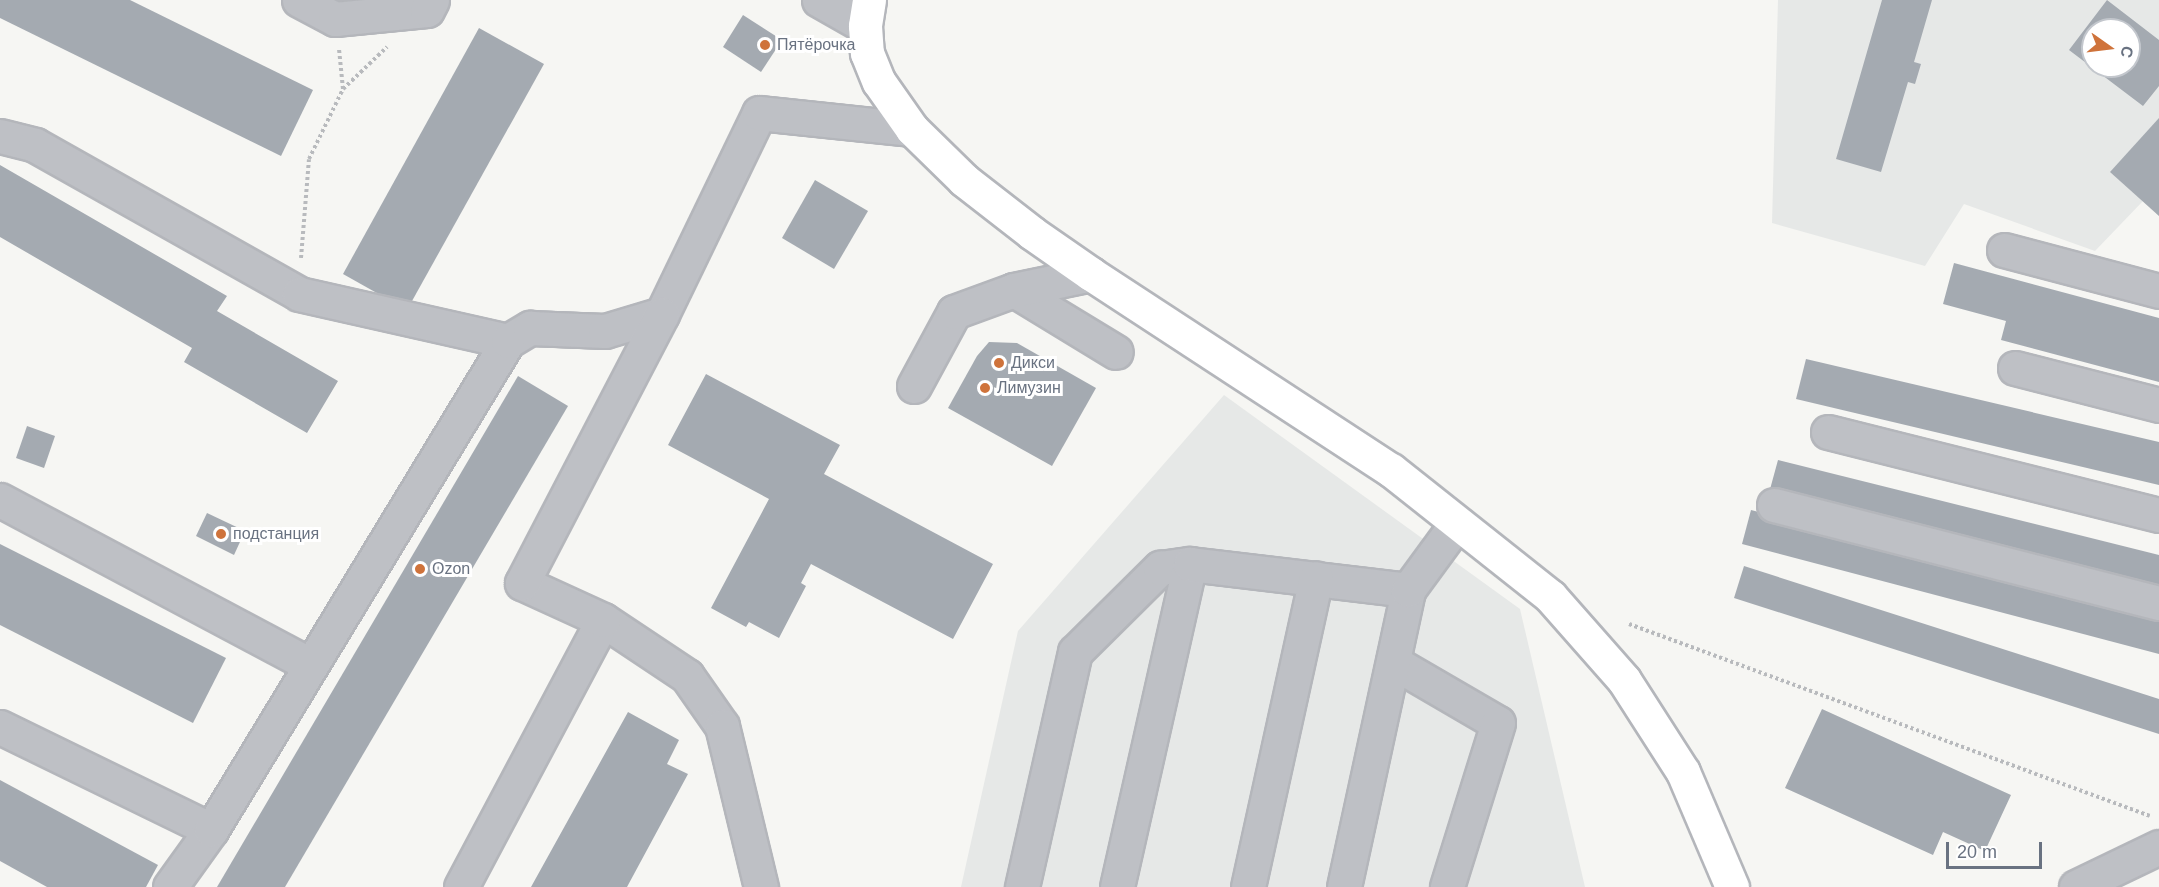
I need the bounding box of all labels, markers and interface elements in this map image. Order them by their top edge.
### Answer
north arrow [2081,18,2141,78]
place label: Пятёрочка [777,35,855,55]
marker: Пятёрочка [758,38,772,52]
text: С [2117,44,2137,60]
place label: Дикси [1011,353,1055,373]
marker: Дикси [992,356,1006,370]
place label: Лимузин [997,378,1061,398]
marker: Лимузин [978,381,992,395]
place label: подстанция [233,524,319,544]
marker: подстанция [214,527,228,541]
place label: Ozon [432,559,470,579]
marker: Ozon [413,562,427,576]
scale bar [1949,830,2045,868]
text: 20 m [1957,842,1997,862]

